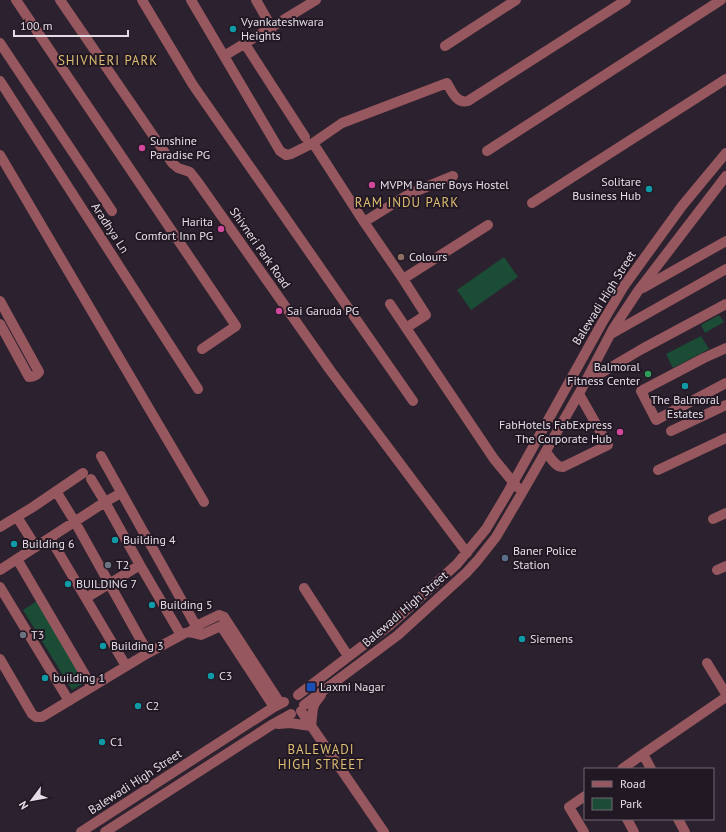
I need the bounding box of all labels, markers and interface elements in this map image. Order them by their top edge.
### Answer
scale bar [14,12,128,38]
place label: Vyankateshwara Heights [240,14,324,43]
text: 100 m [20,18,53,33]
marker: Vyankateshwara Heights [228,24,238,34]
district label: SHIVNERI PARK [58,52,158,69]
place label: Sunshine Paradise PG [150,133,210,162]
marker: Sunshine Paradise PG [137,143,147,153]
place label: Solitare Business Hub [572,174,641,203]
place label: MVPM Baner Boys Hostel [380,177,509,192]
marker: MVPM Baner Boys Hostel [367,180,377,190]
marker: Solitare Business Hub [644,184,654,194]
district label: RAM INDU PARK [355,194,459,211]
street label: Aradhya Ln [89,200,132,256]
street label: Shivneri Park Road [227,204,294,291]
place label: Harita Comfort Inn PG [135,214,213,243]
marker: Harita Comfort Inn PG [216,224,226,234]
street label: Balewadi High Street [569,248,639,348]
place label: Colours [409,249,447,264]
marker: Colours [396,252,406,262]
place label: Sai Garuda PG [287,303,359,318]
marker: Sai Garuda PG [274,306,284,316]
place label: Balmoral Fitness Center [567,359,640,388]
marker: Balmoral Fitness Center [643,369,653,379]
marker: The Balmoral Estates [680,381,690,391]
place label: The Balmoral Estates [651,392,720,421]
place label: FabHotels FabExpress The Corporate Hub [499,417,612,446]
marker: FabHotels FabExpress The Corporate Hub [615,427,625,437]
place label: Building 4 [123,532,176,547]
marker: Building 4 [110,535,120,545]
place label: Building 6 [22,536,75,551]
marker: Building 6 [9,539,19,549]
place label: Baner Police Station [513,543,577,572]
marker: Baner Police Station [500,553,510,563]
place label: T2 [116,557,129,572]
marker: T2 [103,560,113,570]
street label: Balewadi High Street [359,567,450,650]
place label: BUILDING 7 [76,576,137,591]
marker: BUILDING 7 [63,579,73,589]
place label: Building 5 [160,597,213,612]
marker: Building 5 [147,600,157,610]
place label: T3 [31,627,44,642]
marker: T3 [18,630,28,640]
place label: Siemens [530,631,573,646]
marker: Siemens [517,634,527,644]
place label: Building 3 [111,638,164,653]
marker: Building 3 [98,641,108,651]
place label: C3 [219,668,232,683]
place label: building 1 [53,670,105,685]
marker: C3 [206,671,216,681]
marker: building 1 [40,673,50,683]
place label: Laxmi Nagar [320,679,385,694]
marker: Laxmi Nagar [305,681,317,693]
place label: C2 [146,698,159,713]
marker: C2 [133,701,143,711]
place label: C1 [110,734,123,749]
marker: C1 [97,737,107,747]
district label: BALEWADI HIGH STREET [278,741,364,773]
street label: Balewadi High Street [85,746,184,817]
legend [584,768,714,820]
text: Road [620,776,645,791]
north arrow [12,780,52,820]
text: Park [620,796,642,811]
text: N [16,799,31,812]

